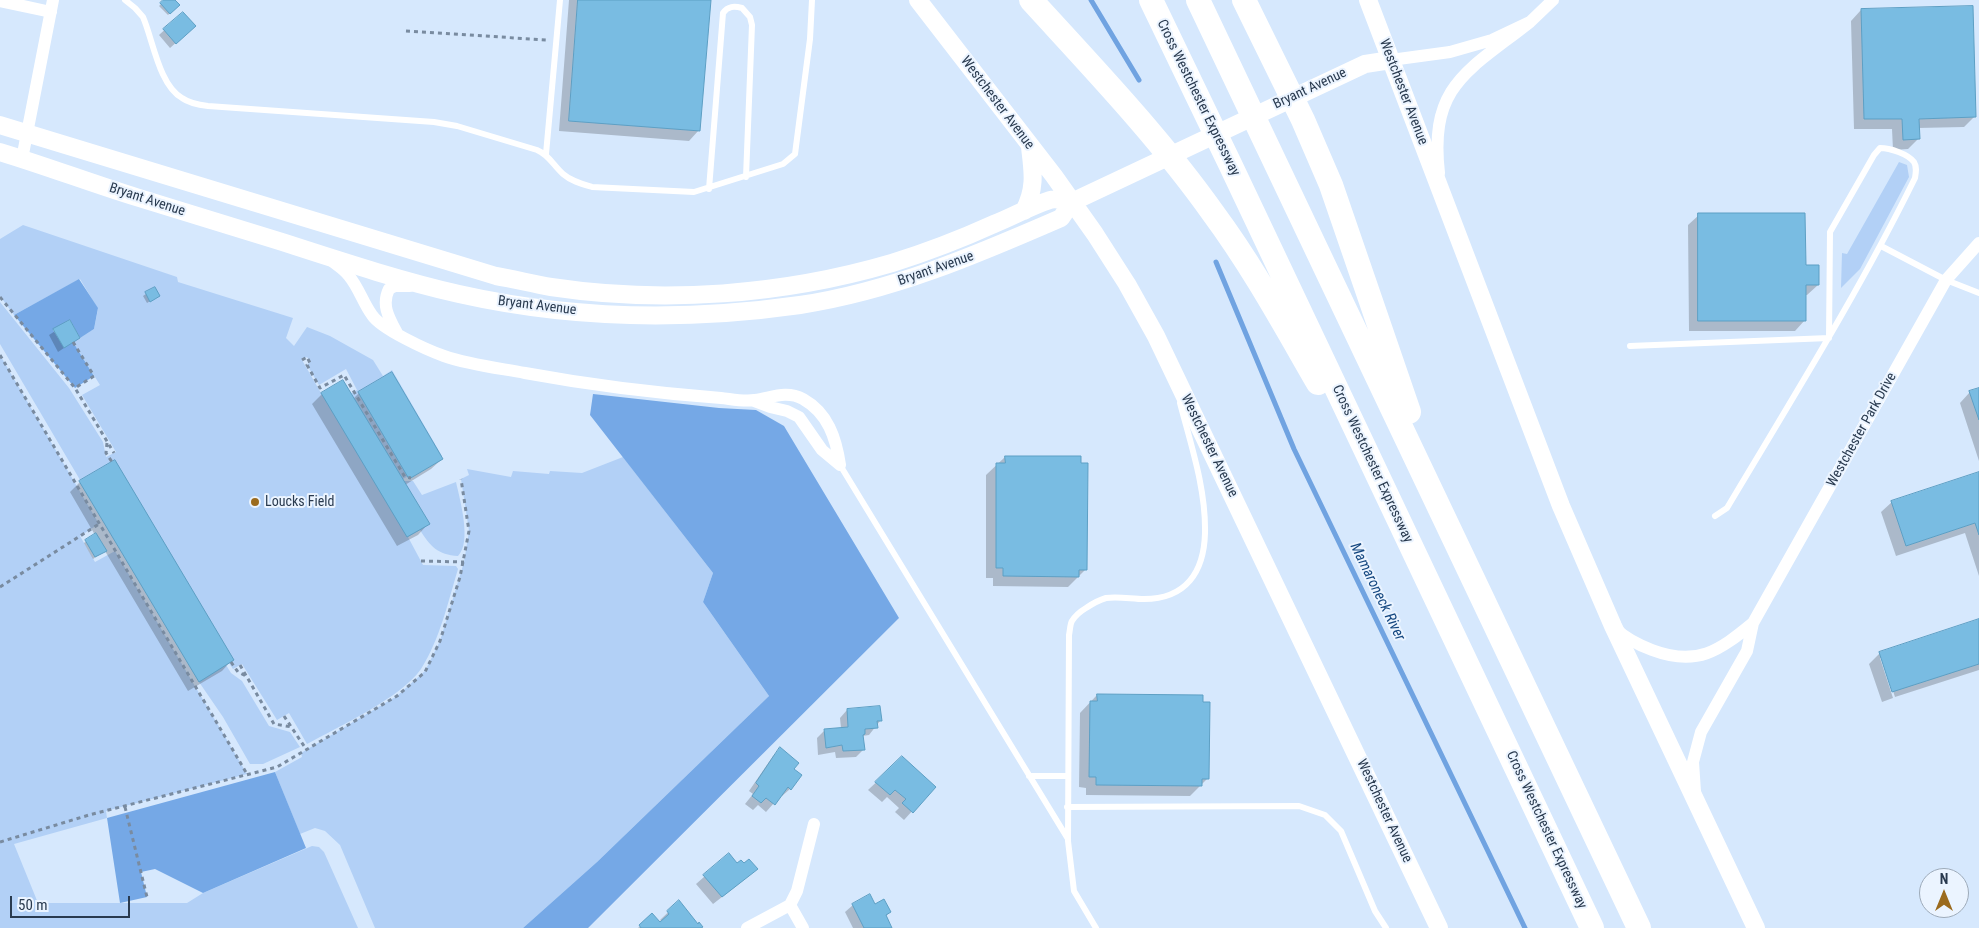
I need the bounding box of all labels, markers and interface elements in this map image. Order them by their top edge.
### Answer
street label: Cross Westchester Expressway [1153,17,1243,179]
street label: Westchester Avenue [1375,37,1431,147]
street label: Westchester Avenue [957,53,1037,153]
street label: Bryant Avenue [1271,65,1349,113]
street label: Bryant Avenue [107,180,187,220]
street label: Bryant Avenue [896,248,976,290]
street label: Bryant Avenue [497,293,577,319]
street label: Westchester Park Drive [1824,370,1900,490]
street label: Cross Westchester Expressway [1328,383,1416,545]
street label: Westchester Avenue [1177,392,1241,500]
place label: Loucks Field [265,494,334,510]
marker: Loucks Field [249,496,261,508]
water label: Mamaroneck River [1346,540,1408,644]
street label: Cross Westchester Expressway [1502,749,1590,911]
street label: Westchester Avenue [1353,757,1415,865]
north arrow [1919,868,1969,918]
text: N [1940,871,1948,887]
scale bar [12,886,132,918]
text: 50 m [18,896,48,914]

